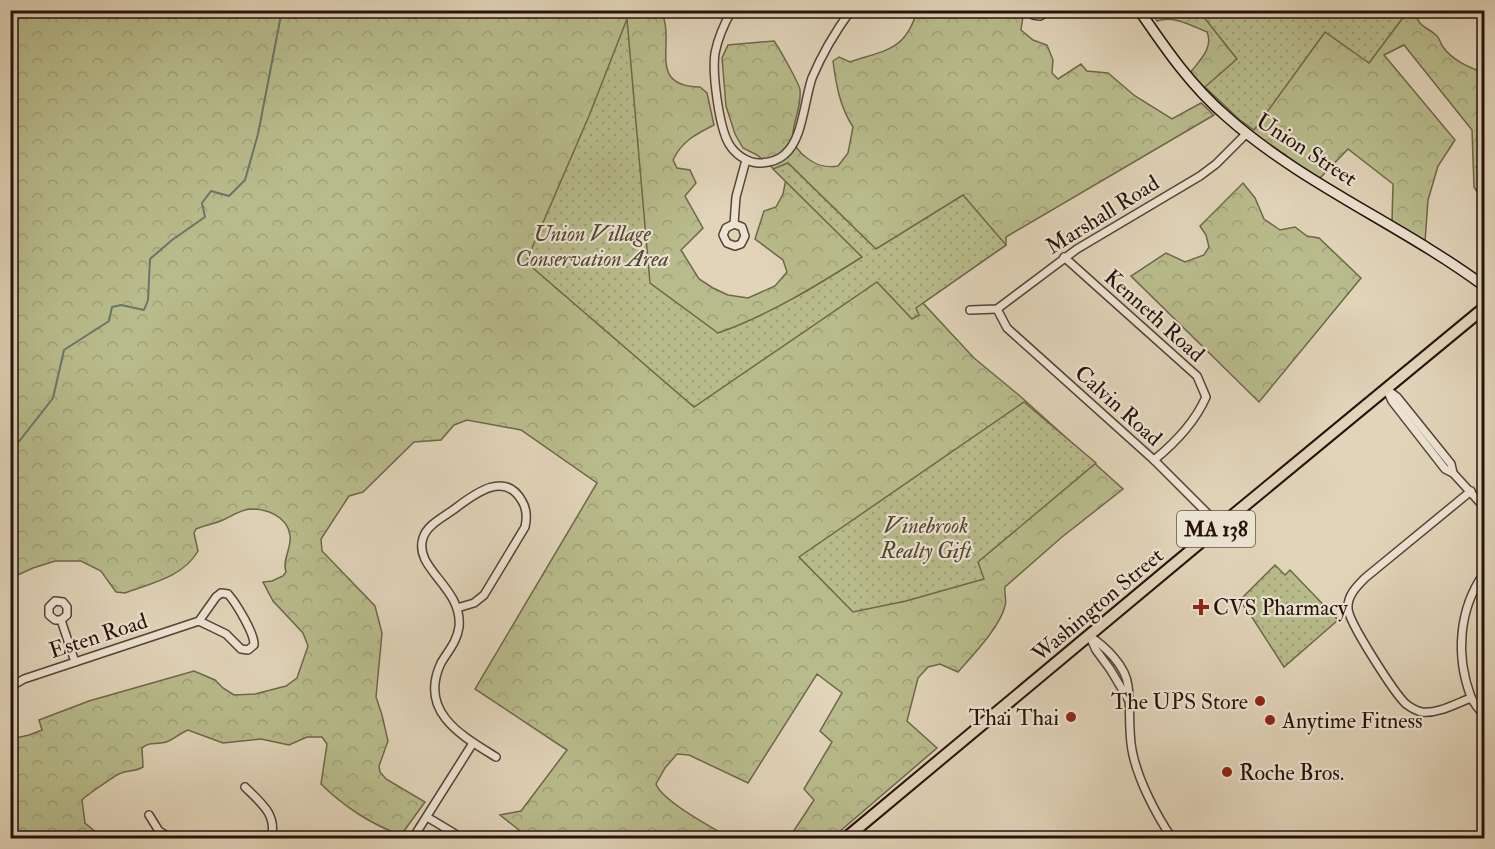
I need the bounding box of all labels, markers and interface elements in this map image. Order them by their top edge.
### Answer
street label: Union Street [1251,107,1362,193]
street label: Marshall Road [1041,169,1165,261]
park label: Union Village Conservation Area [515,220,669,273]
street label: Kenneth Road [1098,263,1210,368]
street label: Calvin Road [1069,359,1168,452]
road number: MA 138 [1177,511,1255,547]
park label: Vinebrook Realty Gift [879,512,973,565]
street label: Washington Street [1025,542,1169,669]
place label: CVS Pharmacy [1213,594,1348,622]
marker: CVS Pharmacy [1194,600,1208,614]
street label: Esten Road [46,607,151,665]
place label: The UPS Store [1111,688,1248,716]
marker: The UPS Store [1253,694,1267,708]
place label: Thai Thai [969,704,1059,732]
place label: Anytime Fitness [1281,707,1423,735]
marker: Thai Thai [1064,710,1078,724]
marker: Anytime Fitness [1263,713,1277,727]
place label: Roche Bros. [1239,759,1344,787]
marker: Roche Bros. [1220,765,1234,779]

